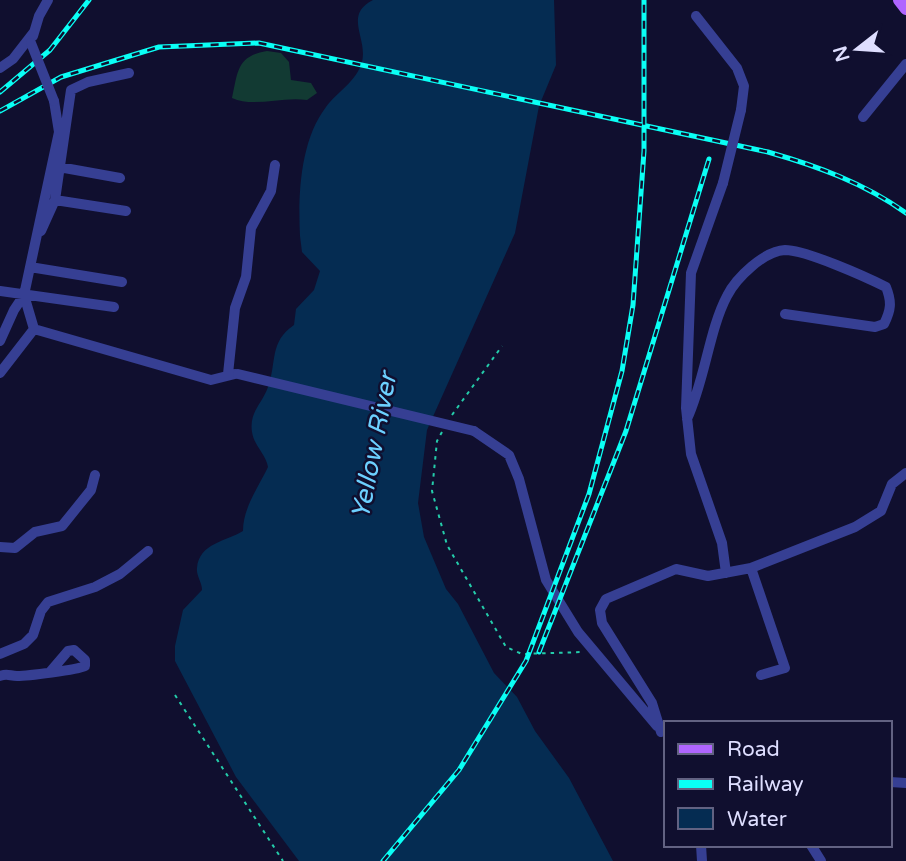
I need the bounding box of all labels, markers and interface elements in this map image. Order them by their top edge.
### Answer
north arrow [822,14,892,84]
text: N [829,43,854,64]
water label: Yellow River [345,367,404,522]
legend [664,721,892,847]
text: Road [727,737,780,762]
text: Railway [727,772,804,797]
text: Water [727,807,787,832]

